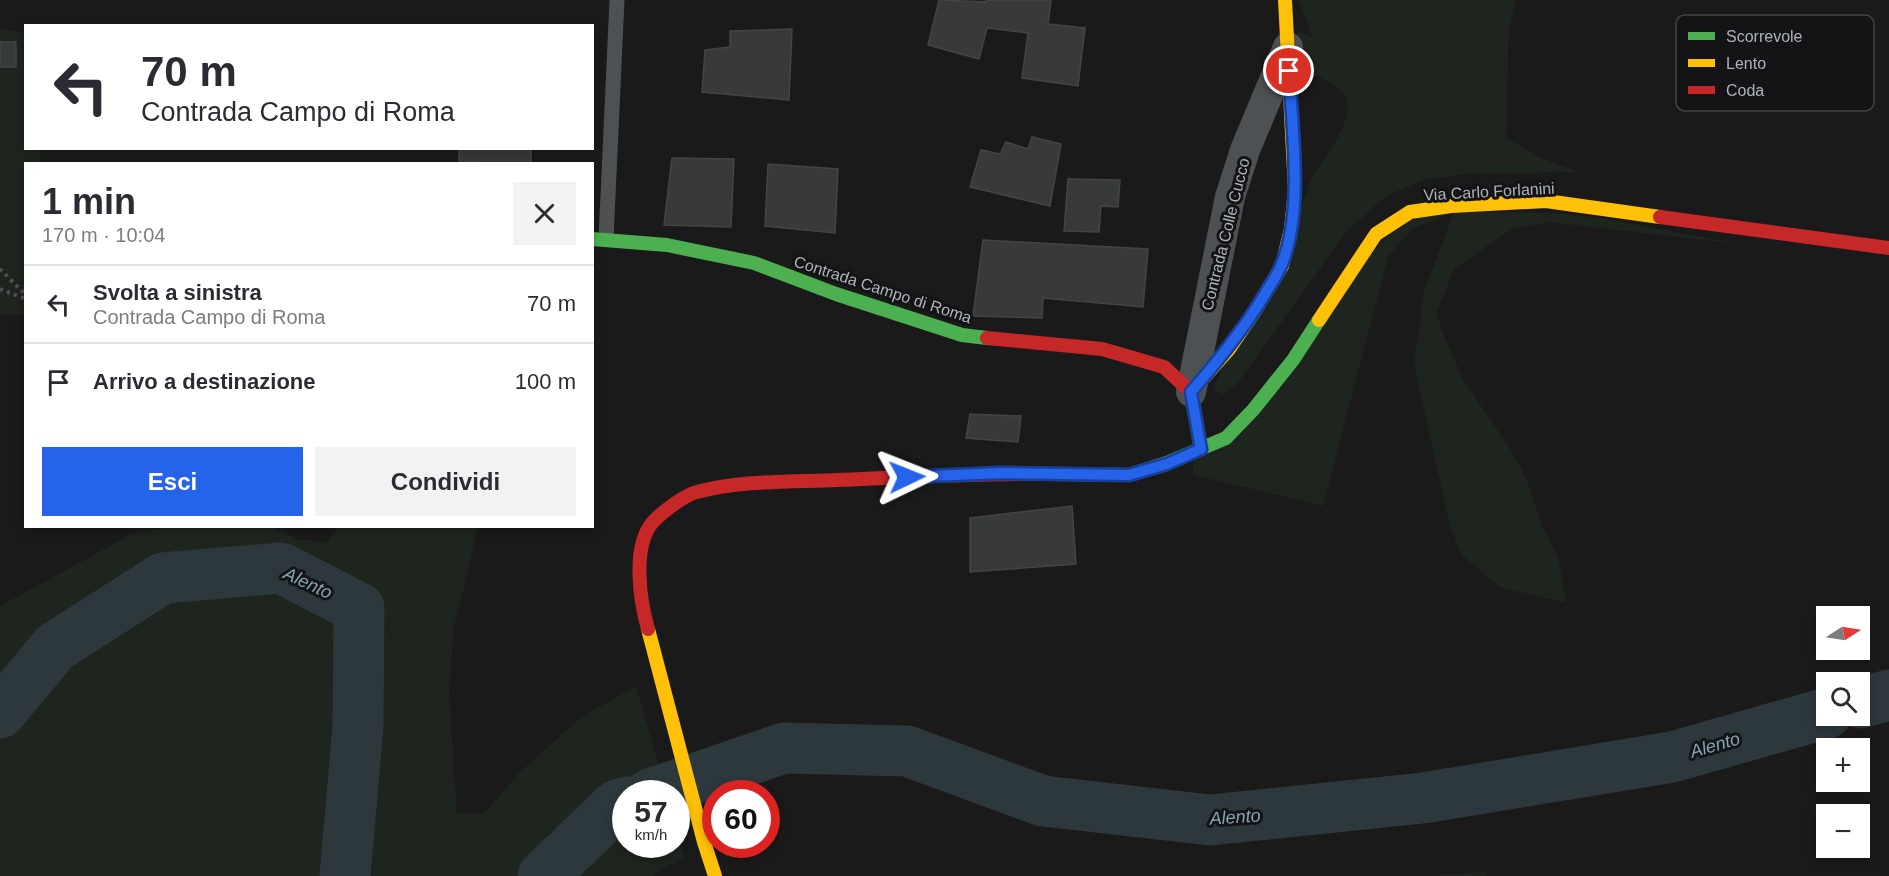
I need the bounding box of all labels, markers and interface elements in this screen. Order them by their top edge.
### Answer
legend [1676,15,1874,111]
text: Scorrevole [1726,28,1803,45]
pin [1263,45,1314,96]
icon: left [42,48,120,126]
text: 70 m [141,48,237,95]
icon: arrive [1272,54,1305,87]
text: Lento [1726,55,1766,72]
text: Coda [1726,82,1764,99]
text: Contrada Campo di Roma [141,97,455,127]
street label: Contrada Colle Cucco [1198,156,1253,312]
street label: Via Carlo Forlanini [1423,180,1555,203]
text: 1 min [42,181,136,222]
button: close [513,182,576,245]
text: 170 m · 10:04 [42,224,165,246]
street label: Contrada Campo di Roma [792,253,974,326]
text: Svolta a sinistra [93,280,262,305]
icon: left [42,288,75,321]
text: 70 m [527,291,576,316]
text: Contrada Campo di Roma [93,306,325,328]
icon: arrive [42,366,75,399]
text: Arrivo a destinazione [93,369,316,394]
text: 100 m [515,369,576,394]
position arrow [875,445,939,509]
button: Esci [42,447,303,516]
button: Condividi [315,447,576,516]
water label: Alento [280,563,335,603]
north arrow [1816,606,1870,660]
map controls [1816,606,1870,858]
button: search [1816,672,1870,726]
water label: Alento [1687,728,1742,762]
button: + [1816,738,1870,792]
speed limit sign: 60 [702,780,780,858]
text: 57 [634,795,668,828]
button: − [1816,804,1870,858]
water label: Alento [1208,805,1261,829]
text: km/h [635,826,667,843]

